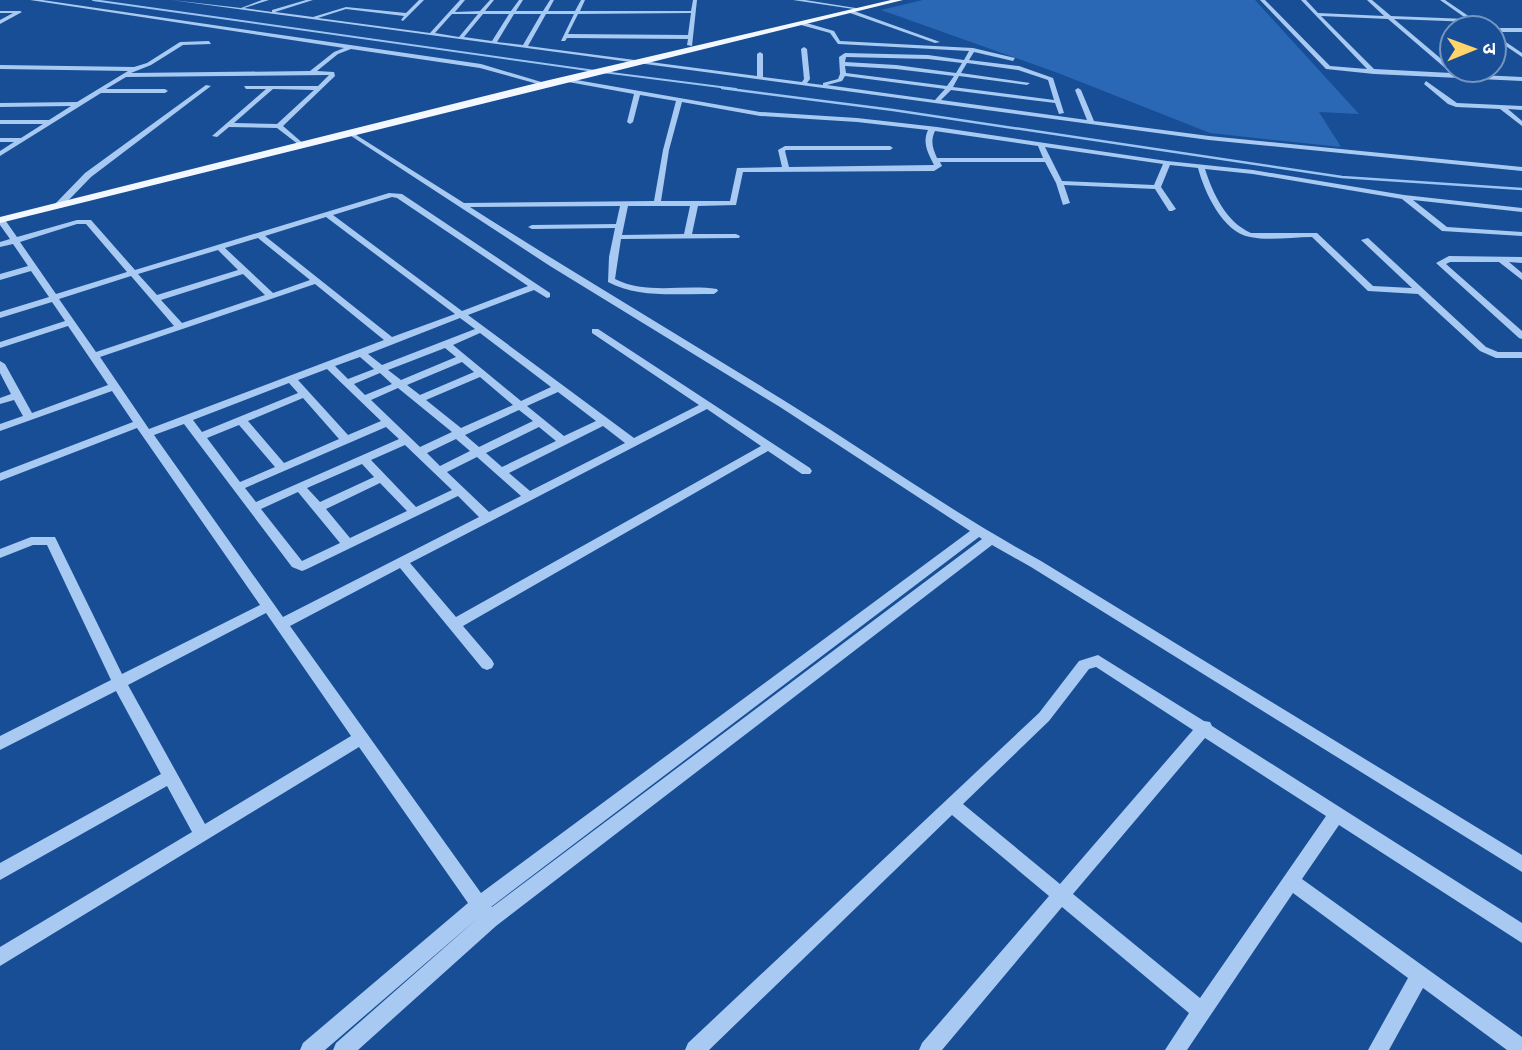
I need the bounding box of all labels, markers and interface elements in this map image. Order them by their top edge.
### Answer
north arrow [1438,14,1508,84]
text: उ [1477,43,1503,55]

